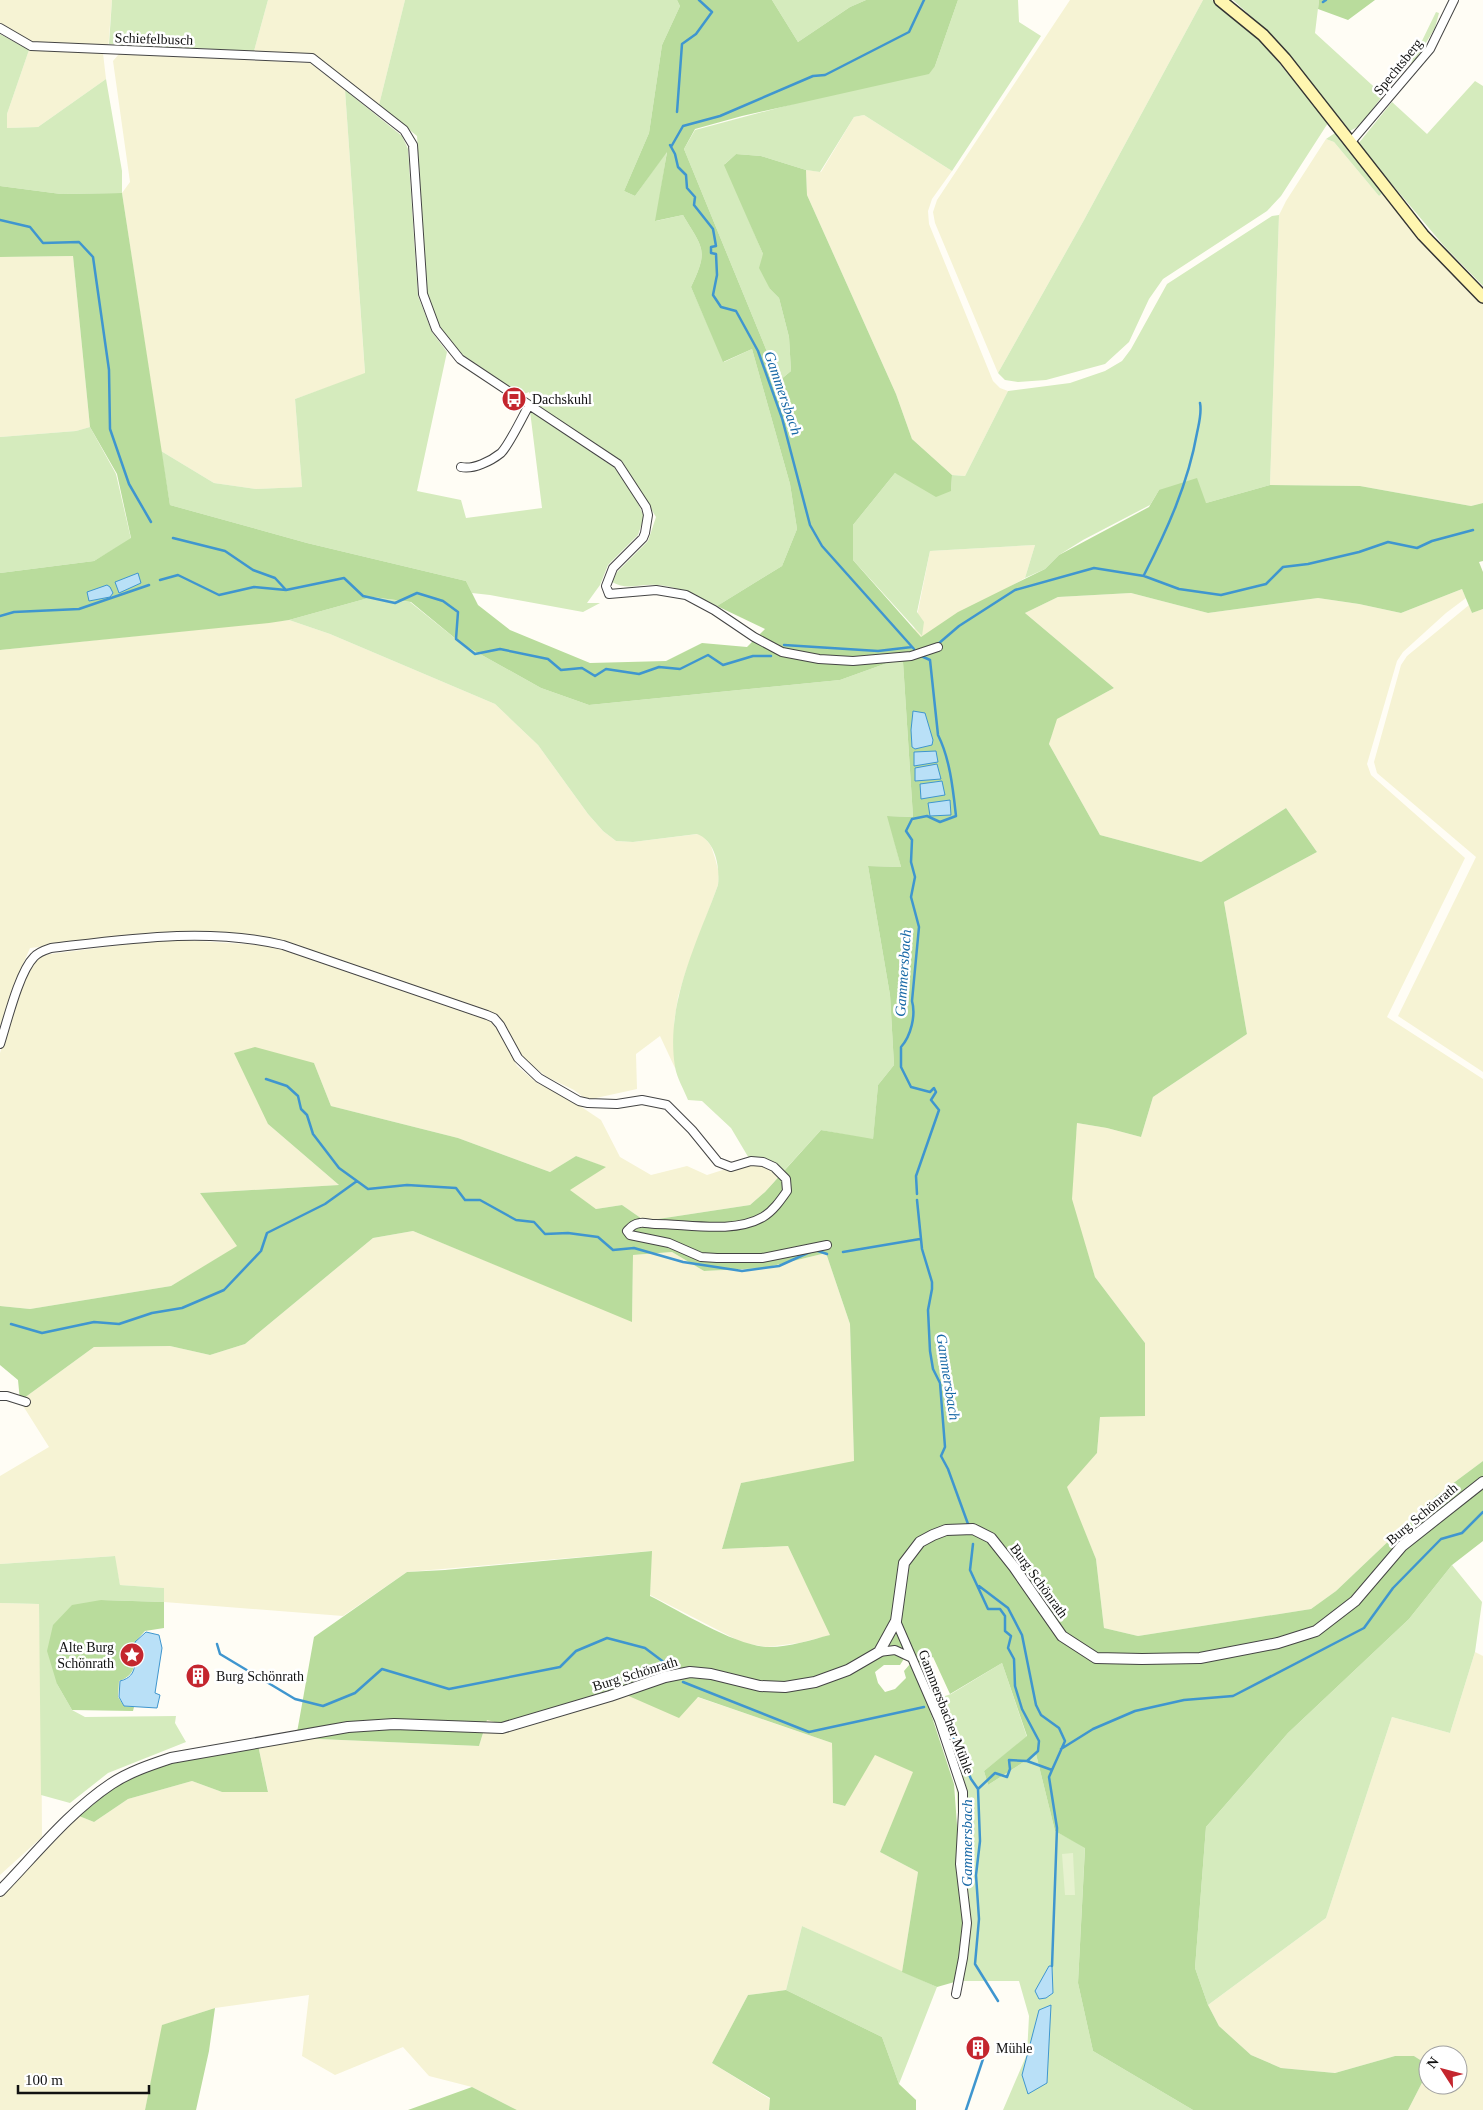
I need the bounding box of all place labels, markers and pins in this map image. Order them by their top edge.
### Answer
bus stop icon: Dachskuhl [501,386,527,412]
place label: Dachskuhl [532,392,592,407]
place label: Alte Burg Schönrath [57,1640,114,1671]
place icon: Alte Burg Schönrath [119,1642,145,1668]
building icon: Burg Schönrath [185,1663,211,1689]
place label: Burg Schönrath [216,1669,304,1684]
building icon: Mühle [965,2035,991,2061]
place label: Mühle [996,2041,1033,2056]

